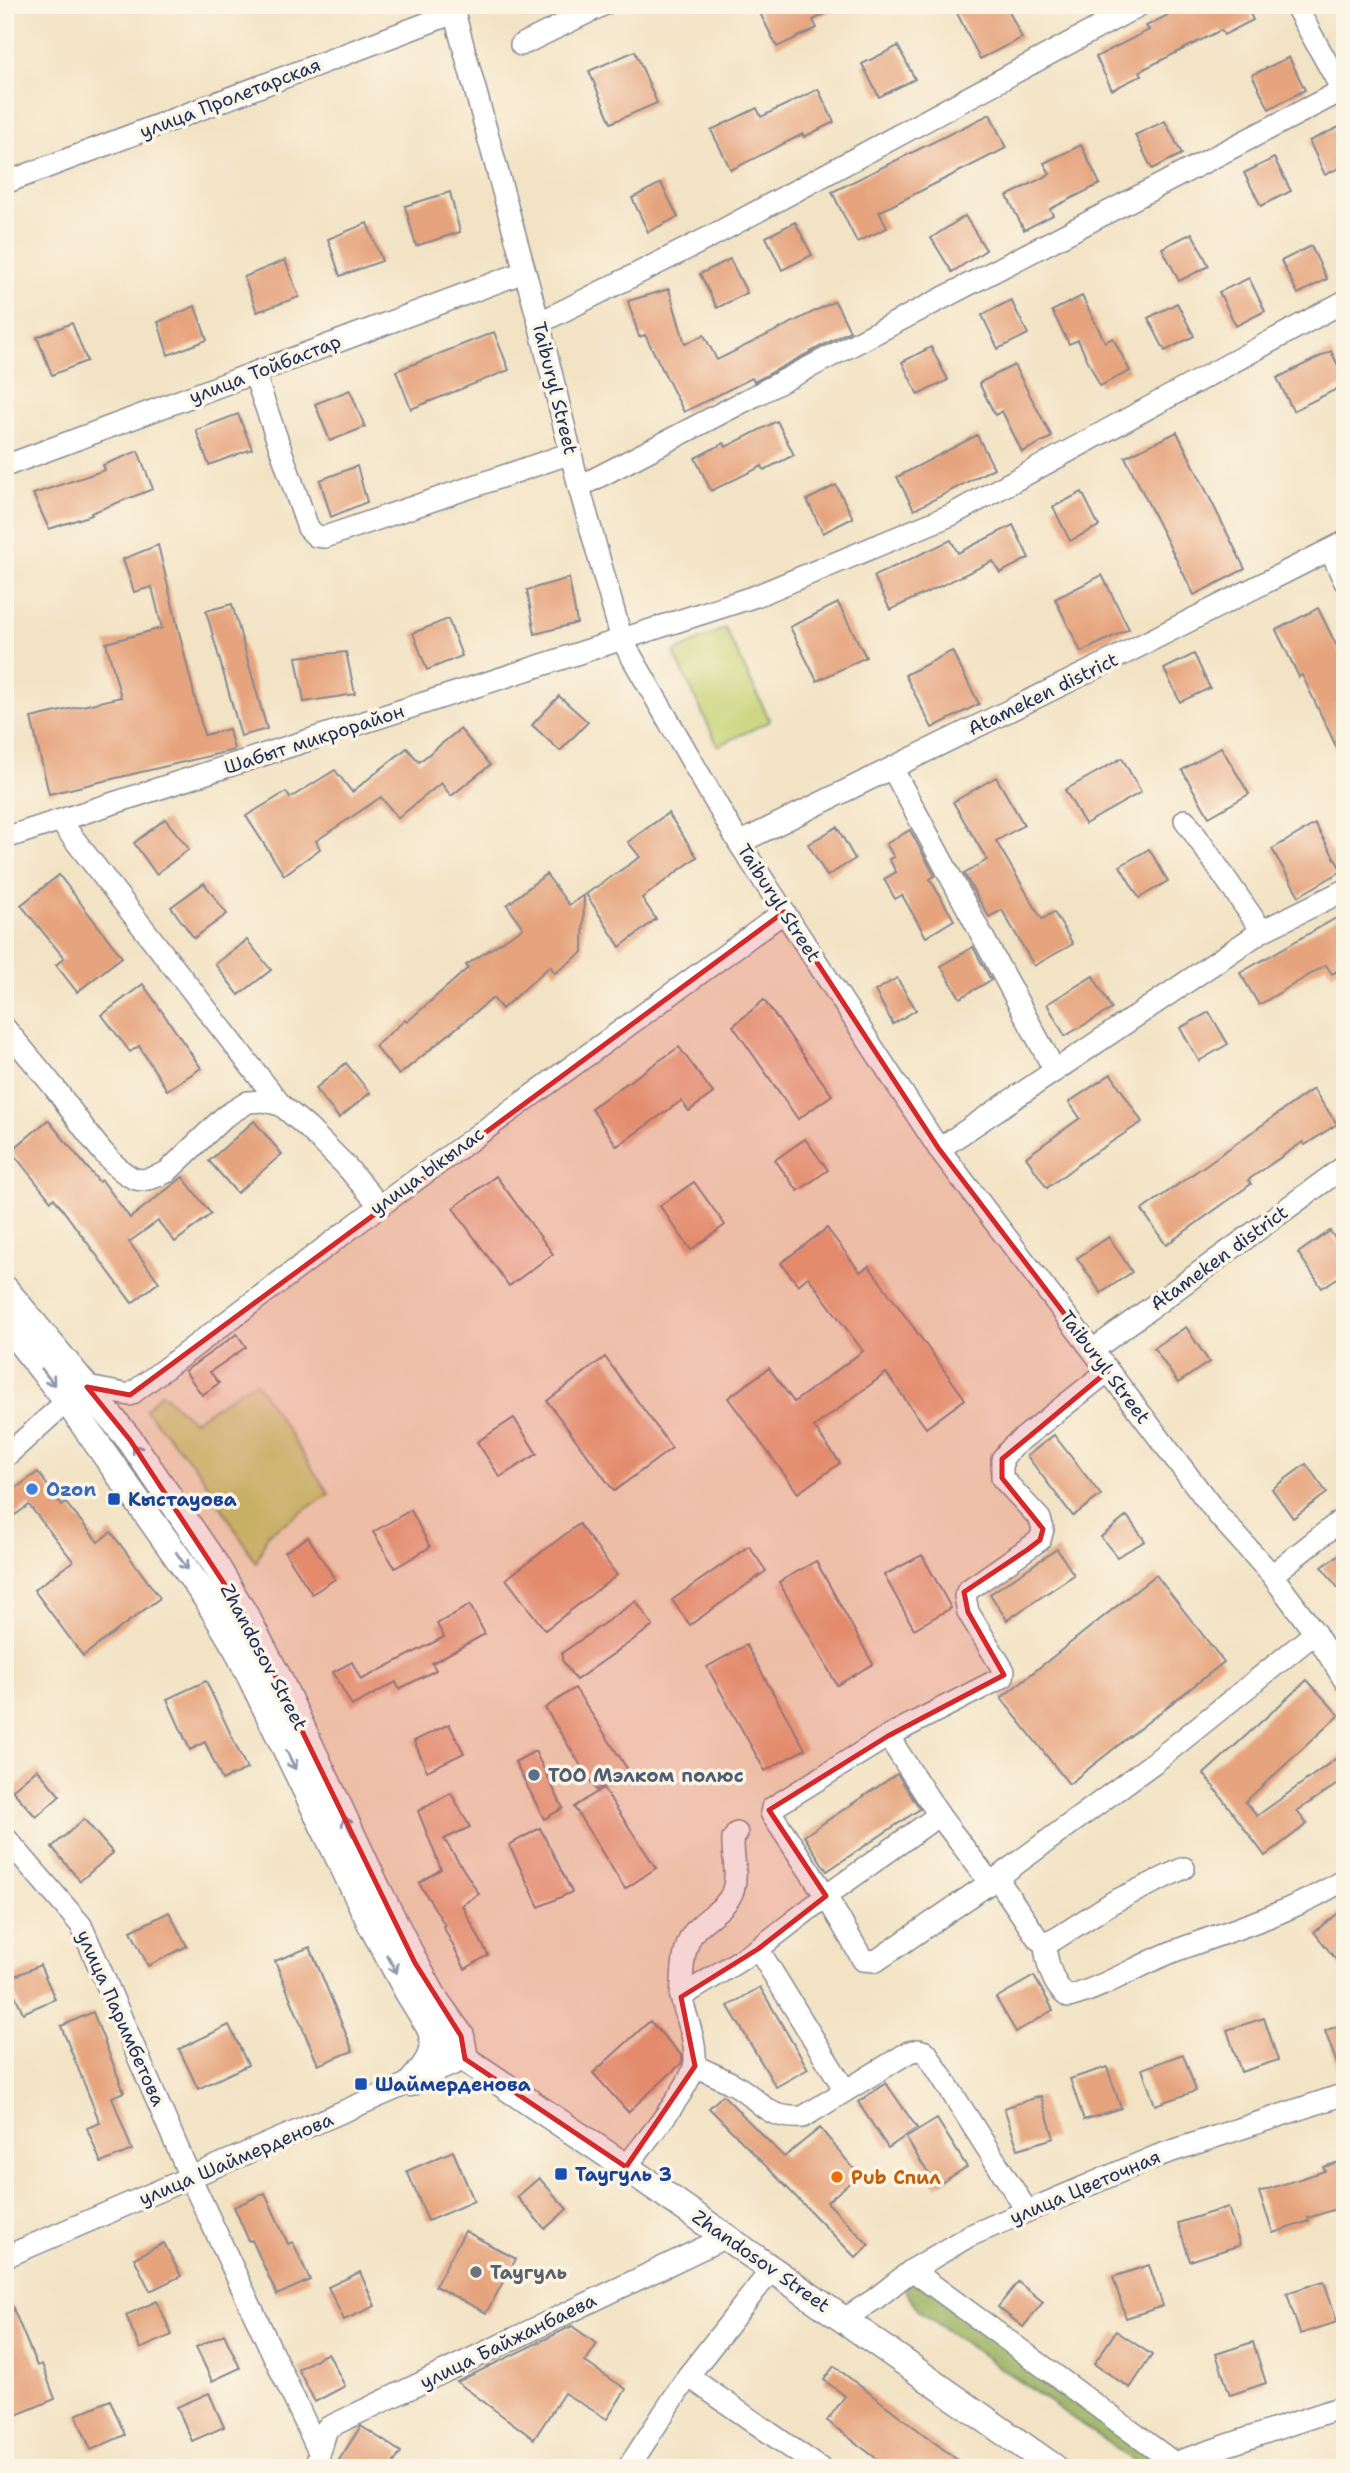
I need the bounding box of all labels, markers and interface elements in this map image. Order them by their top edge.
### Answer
street label: улица Пролетарская [136,52,324,144]
street label: Taiburyl Street [526,319,584,457]
street label: улица Тойбастар [186,329,344,409]
street label: Atameken district [964,647,1122,741]
street label: Шабыт микрорайон [221,698,407,780]
street label: Taiburyl Street [732,839,826,967]
street label: улица Ыкылас [365,1121,489,1221]
street label: Atameken district [1145,1200,1293,1316]
street label: Taiburyl Street [1054,1305,1156,1429]
one-way arrow [40,1367,55,1386]
one-way arrow [132,1444,146,1463]
place label: Ozon [46,1477,96,1502]
marker: Ozon [24,1481,40,1497]
place label: Кыстауова [128,1487,237,1512]
marker: Кыстауова [106,1491,122,1507]
one-way arrow [174,1551,189,1570]
street label: Zhandosov Street [215,1579,313,1735]
one-way arrow [285,1749,298,1770]
place label: ТОО Мэлком полюс [548,1763,744,1788]
marker: ТОО Мэлком полюс [526,1767,542,1783]
one-way arrow [341,1816,354,1837]
street label: улица Паримбетова [71,1926,171,2110]
one-way arrow [385,1953,399,1973]
place label: Шаймерденова [375,2072,531,2097]
marker: Шаймерденова [353,2076,369,2092]
street label: улица Шаймерденова [135,2107,337,2211]
street label: улица Цветочная [1006,2144,1164,2230]
place label: Таугуль 3 [575,2162,672,2187]
place label: Pub Спил [851,2165,941,2190]
marker: Таугуль 3 [553,2166,569,2182]
marker: Pub Спил [829,2169,845,2185]
street label: Zhandosov Street [687,2204,835,2318]
place label: Таугуль [490,2260,567,2285]
marker: Таугуль [468,2264,484,2280]
street label: улица Байжанбаева [416,2287,600,2395]

